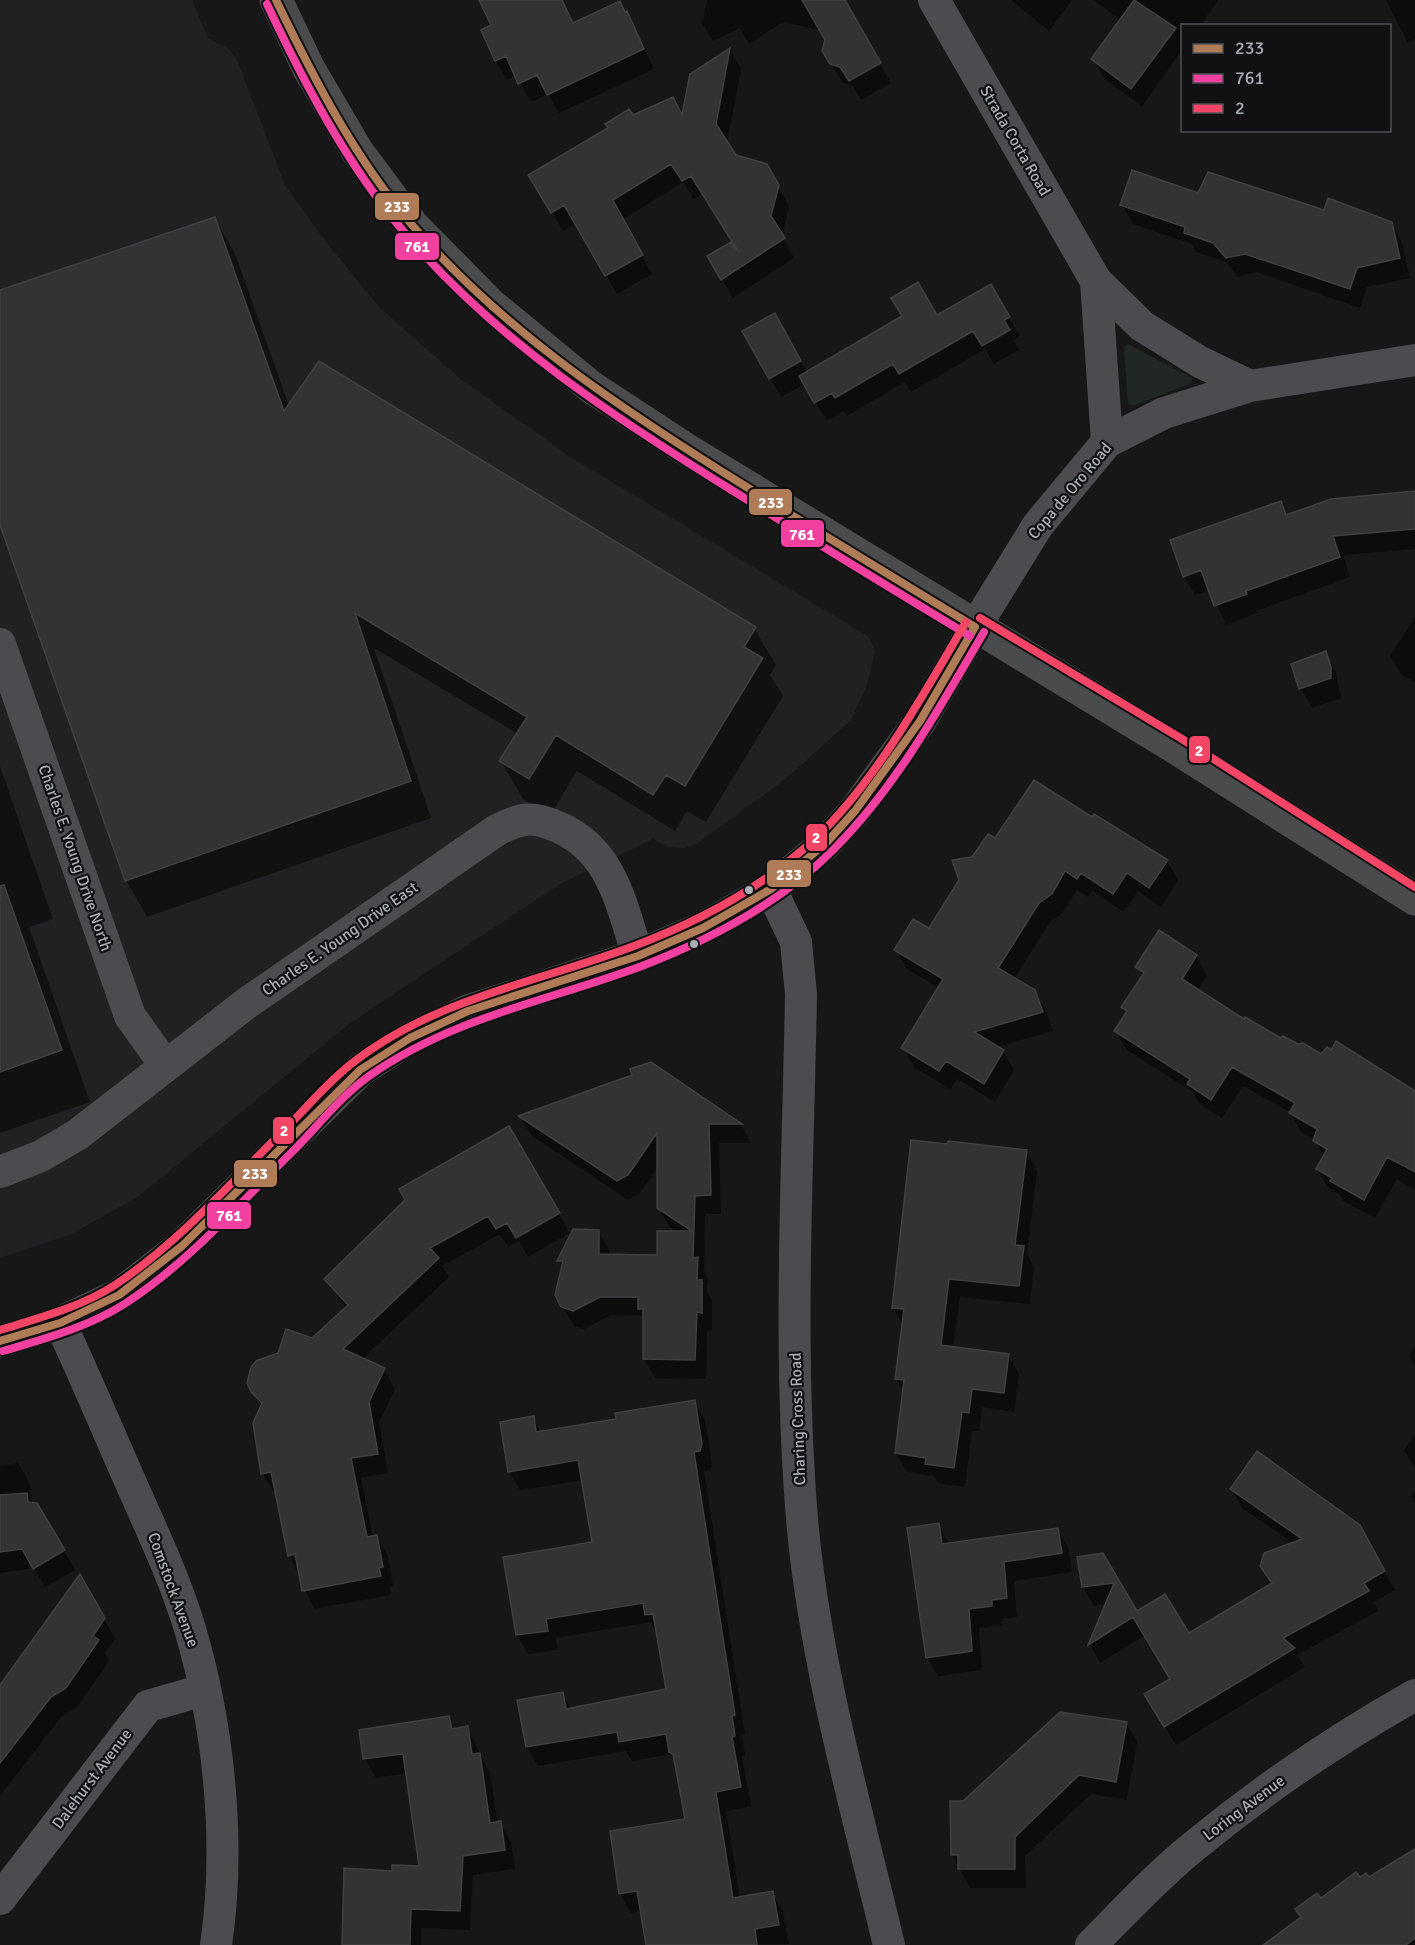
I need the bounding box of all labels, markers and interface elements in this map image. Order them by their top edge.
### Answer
legend [1181,24,1391,132]
text: 233 [1235,37,1264,59]
text: 761 [1235,67,1264,89]
street label: Strada Corta Road [975,82,1055,200]
text: 2 [1235,97,1245,119]
line badge: 233 [374,192,420,221]
text: 233 [384,197,410,217]
line badge: 761 [394,232,440,261]
text: 761 [404,237,430,257]
street label: Copa de Oro Road [1024,439,1116,543]
line badge: 233 [748,488,793,516]
text: 233 [758,493,784,513]
line badge: 761 [780,519,825,548]
text: 761 [789,525,815,545]
line badge: 2 [1188,735,1211,764]
text: 2 [1195,741,1203,761]
street label: Charles E. Young Drive North [34,762,116,954]
line badge: 2 [805,823,828,852]
text: 2 [812,828,820,848]
line badge: 233 [766,859,812,888]
text: 233 [776,865,802,885]
street label: Charles E. Young Drive East [258,877,422,1001]
unlabelled marker [743,884,755,896]
unlabelled marker [688,938,700,950]
line badge: 2 [272,1116,295,1145]
text: 2 [280,1121,288,1141]
line badge: 233 [233,1159,278,1188]
text: 233 [242,1164,268,1184]
line badge: 761 [206,1201,252,1230]
text: 761 [216,1206,242,1226]
street label: Charing Cross Road [786,1352,810,1486]
street label: Comstock Avenue [143,1530,203,1650]
street label: Dalehurst Avenue [48,1725,136,1833]
street label: Loring Avenue [1199,1771,1289,1845]

